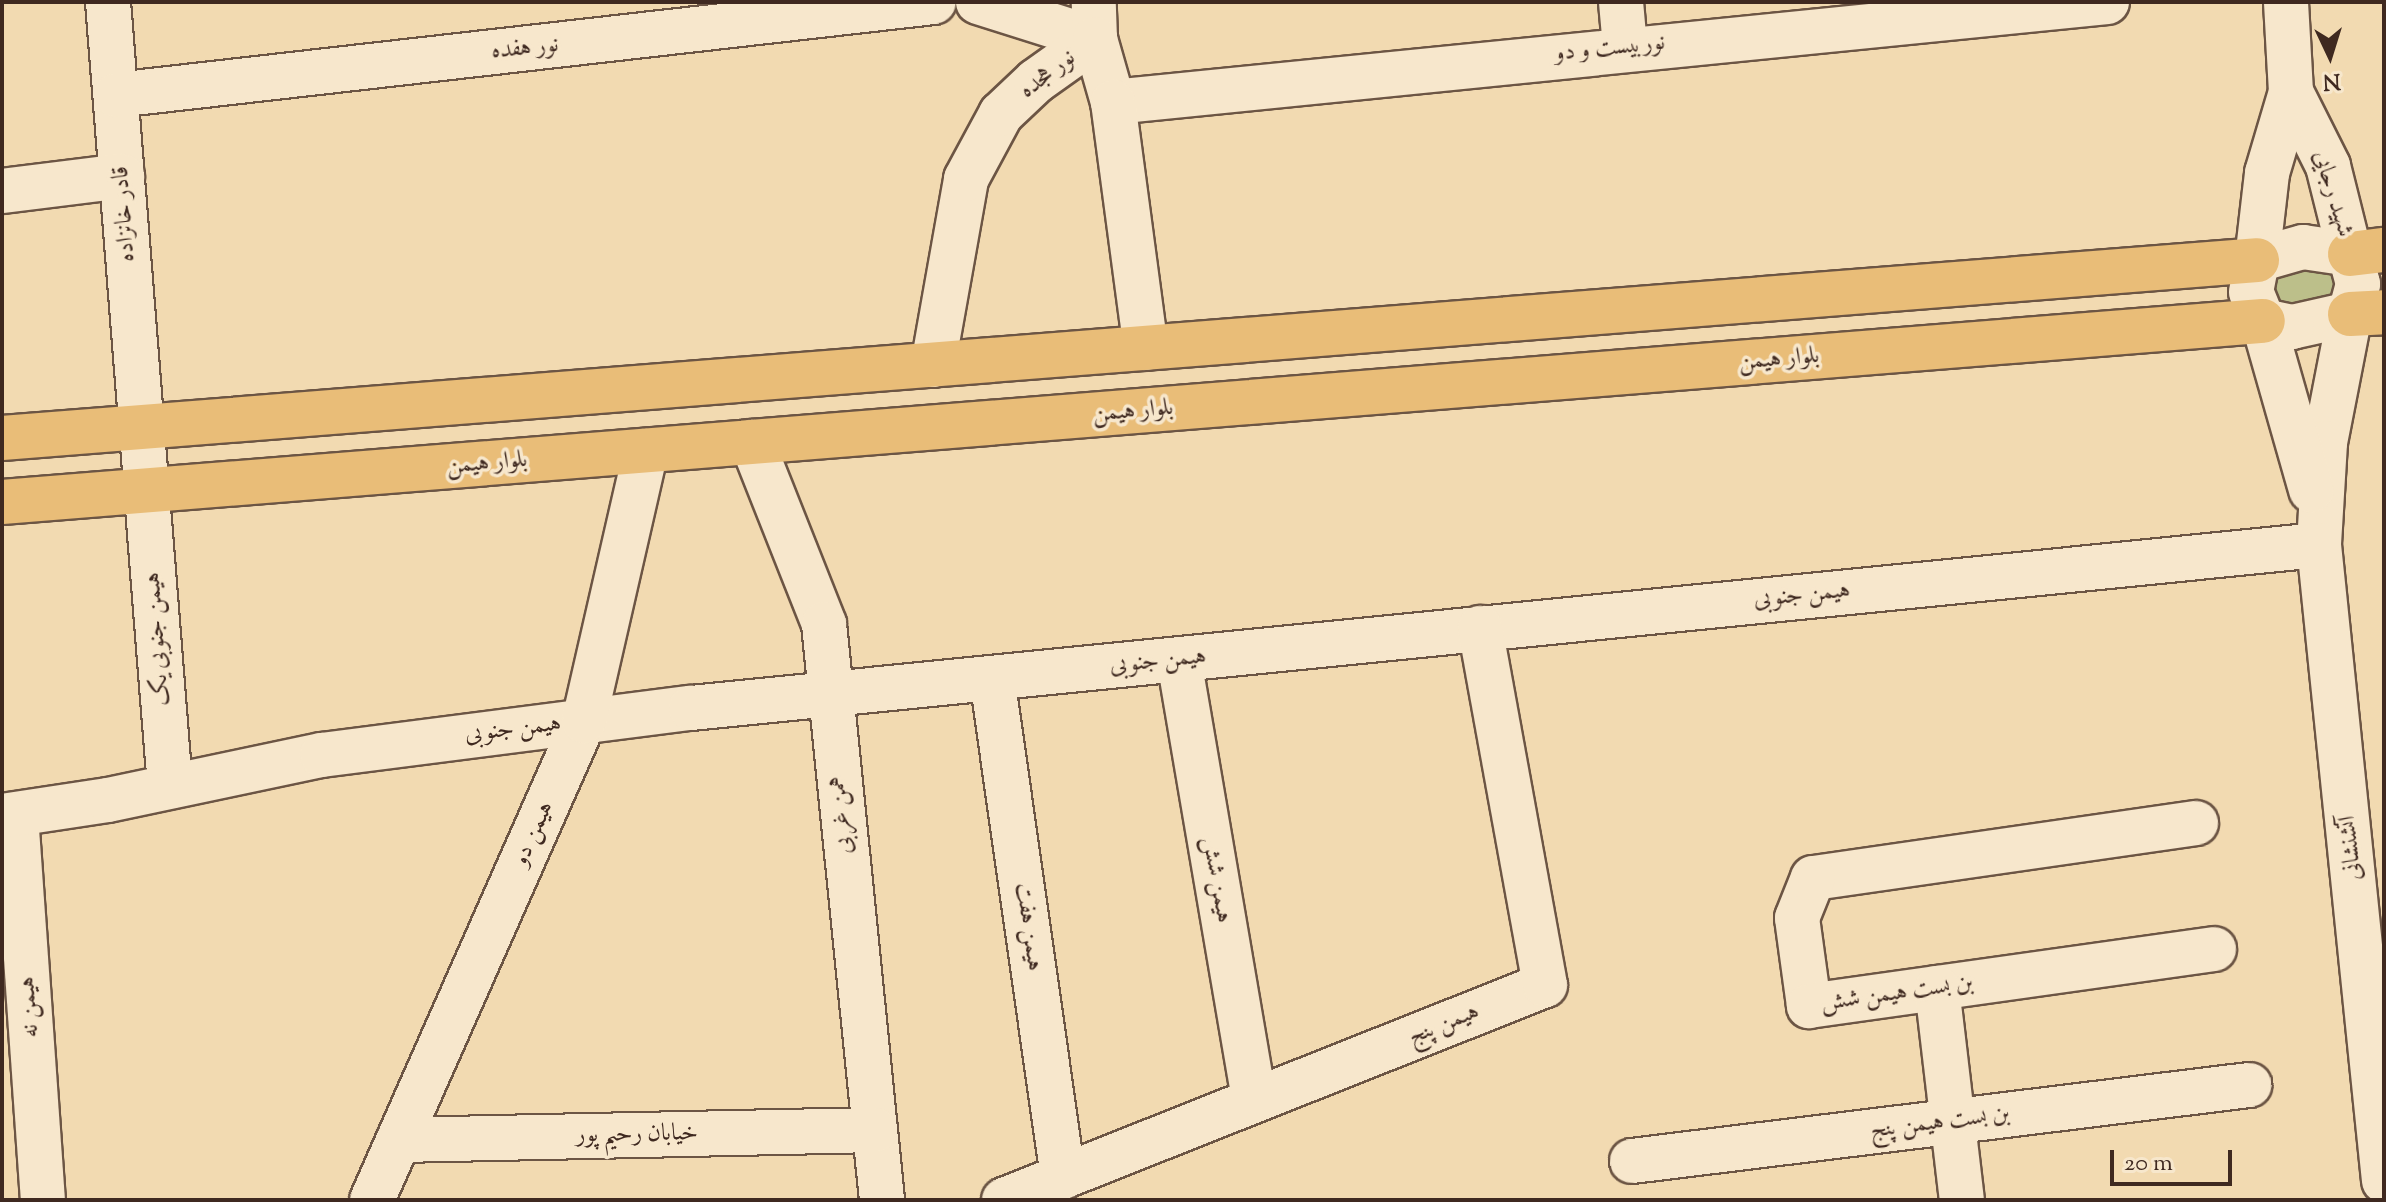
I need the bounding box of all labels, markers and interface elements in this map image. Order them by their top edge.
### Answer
north arrow [2290,16,2370,96]
street label: نوربیست و دو [1553,29,1667,69]
street label: نور هفده [490,31,560,67]
street label: نور هجده [1014,44,1082,106]
text: N [2322,63,2342,97]
street label: شهید رجایی [2305,147,2359,241]
street label: قادر خانزاده [107,165,143,263]
street label: بلوار هیمن [1738,342,1820,378]
street label: بلوار هیمن [1092,394,1174,430]
street label: بلوار هیمن [446,446,528,482]
street label: هیمن جنوبی یک [139,571,177,707]
street label: هیمن جنوبی [1752,577,1852,615]
street label: هیمن جنوبی [1108,643,1208,681]
street label: هیمن جنوبی [463,710,563,750]
street label: همن غربی [824,775,860,855]
street label: هیمن دو [507,797,561,871]
street label: آتشنشانی [2334,814,2370,882]
street label: هیمن شش [1194,835,1238,925]
street label: هیمن هفت [1008,881,1048,973]
street label: بن بست هیمن شش [1819,969,1975,1019]
street label: هیمن نه [13,975,47,1039]
street label: هیمن پنج [1404,998,1484,1052]
street label: بن بست هیمن پنج [1869,1100,2011,1146]
street label: خیابان رحیم پور [576,1120,698,1150]
scale bar [2114,1134,2236,1184]
text: 20 m [2124,1147,2173,1181]

